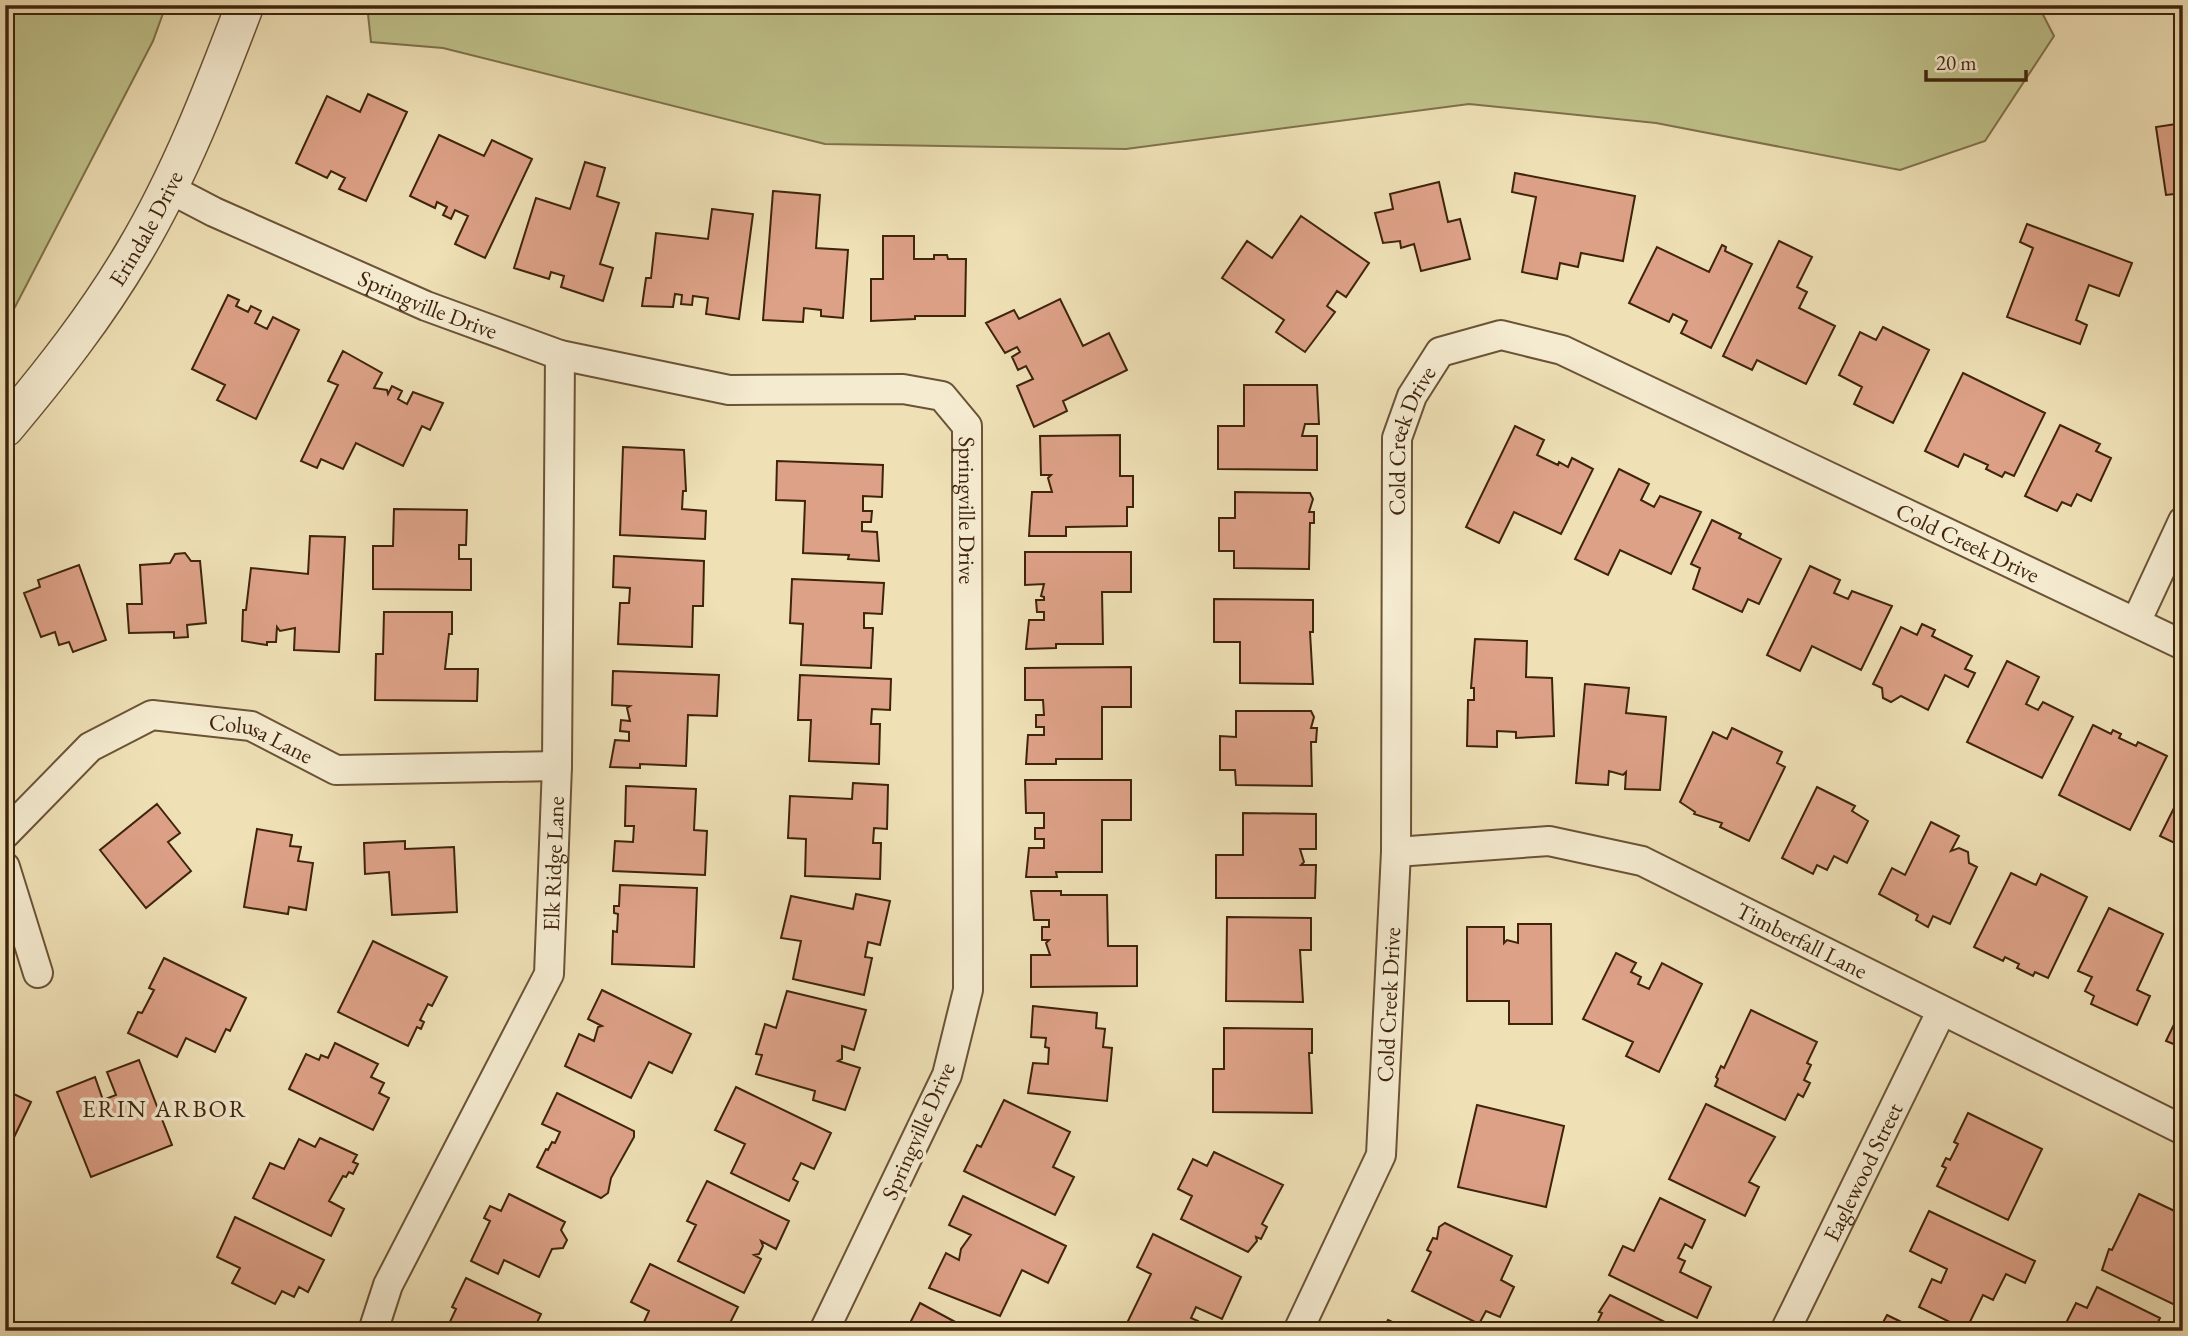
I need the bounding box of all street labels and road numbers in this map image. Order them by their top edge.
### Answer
street label: Erindale Drive [102,166,190,292]
street label: Springville Drive [354,263,502,346]
street label: Cold Creek Drive [1382,360,1442,516]
street label: Springville Drive [952,436,982,584]
street label: Cold Creek Drive [1891,496,2044,590]
street label: Colusa Lane [208,706,318,771]
street label: Elk Ridge Lane [536,796,571,932]
street label: Timberfall Lane [1731,895,1872,986]
street label: Cold Creek Drive [1370,926,1407,1083]
street label: Springville Drive [874,1057,962,1204]
street label: Eaglewood Street [1816,1097,1910,1246]

